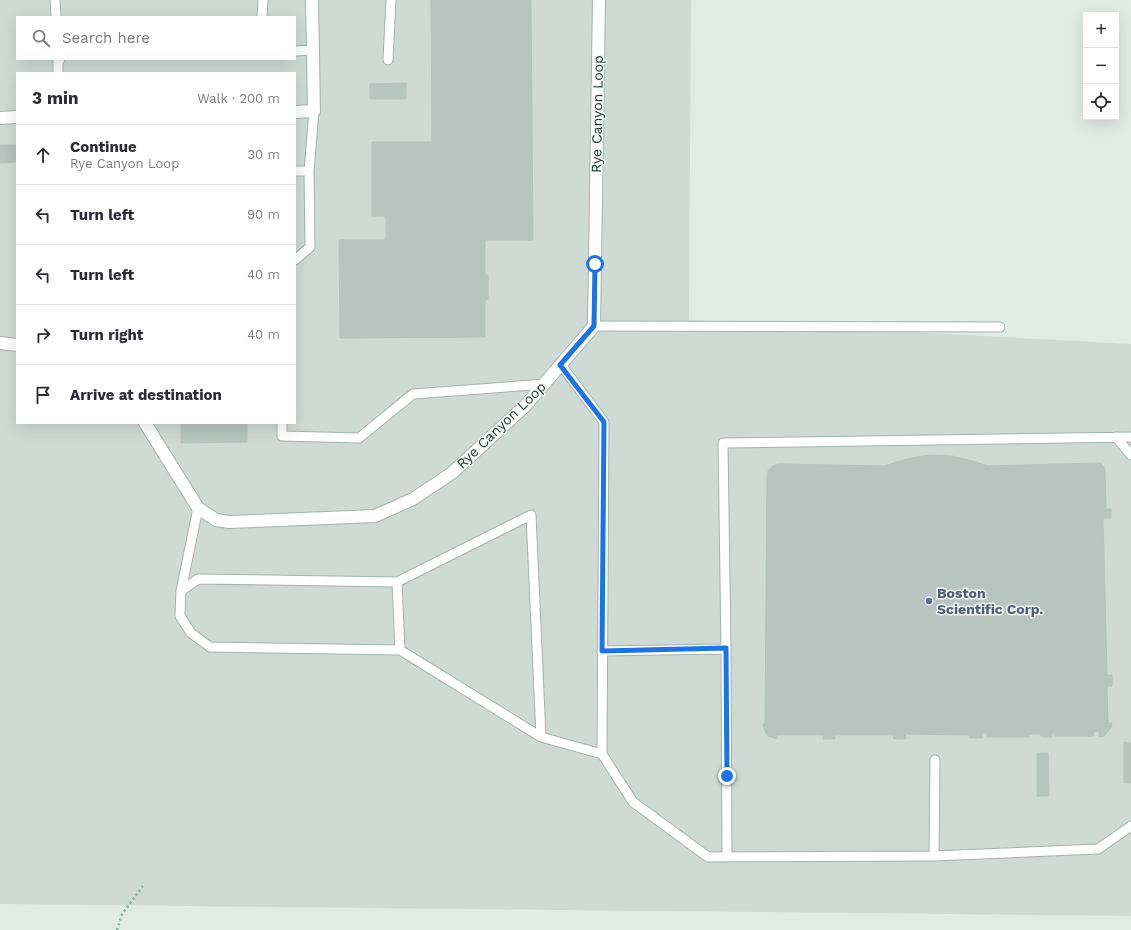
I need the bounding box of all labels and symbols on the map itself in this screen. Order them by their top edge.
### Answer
street label: Rye Canyon Loop [588,55,606,173]
route start [586,255,604,273]
street label: Rye Canyon Loop [453,378,549,472]
place label: Boston Scientific Corp. [937,585,1043,617]
marker: Boston Scientific Corp. [924,596,934,606]
route end [718,767,736,785]

